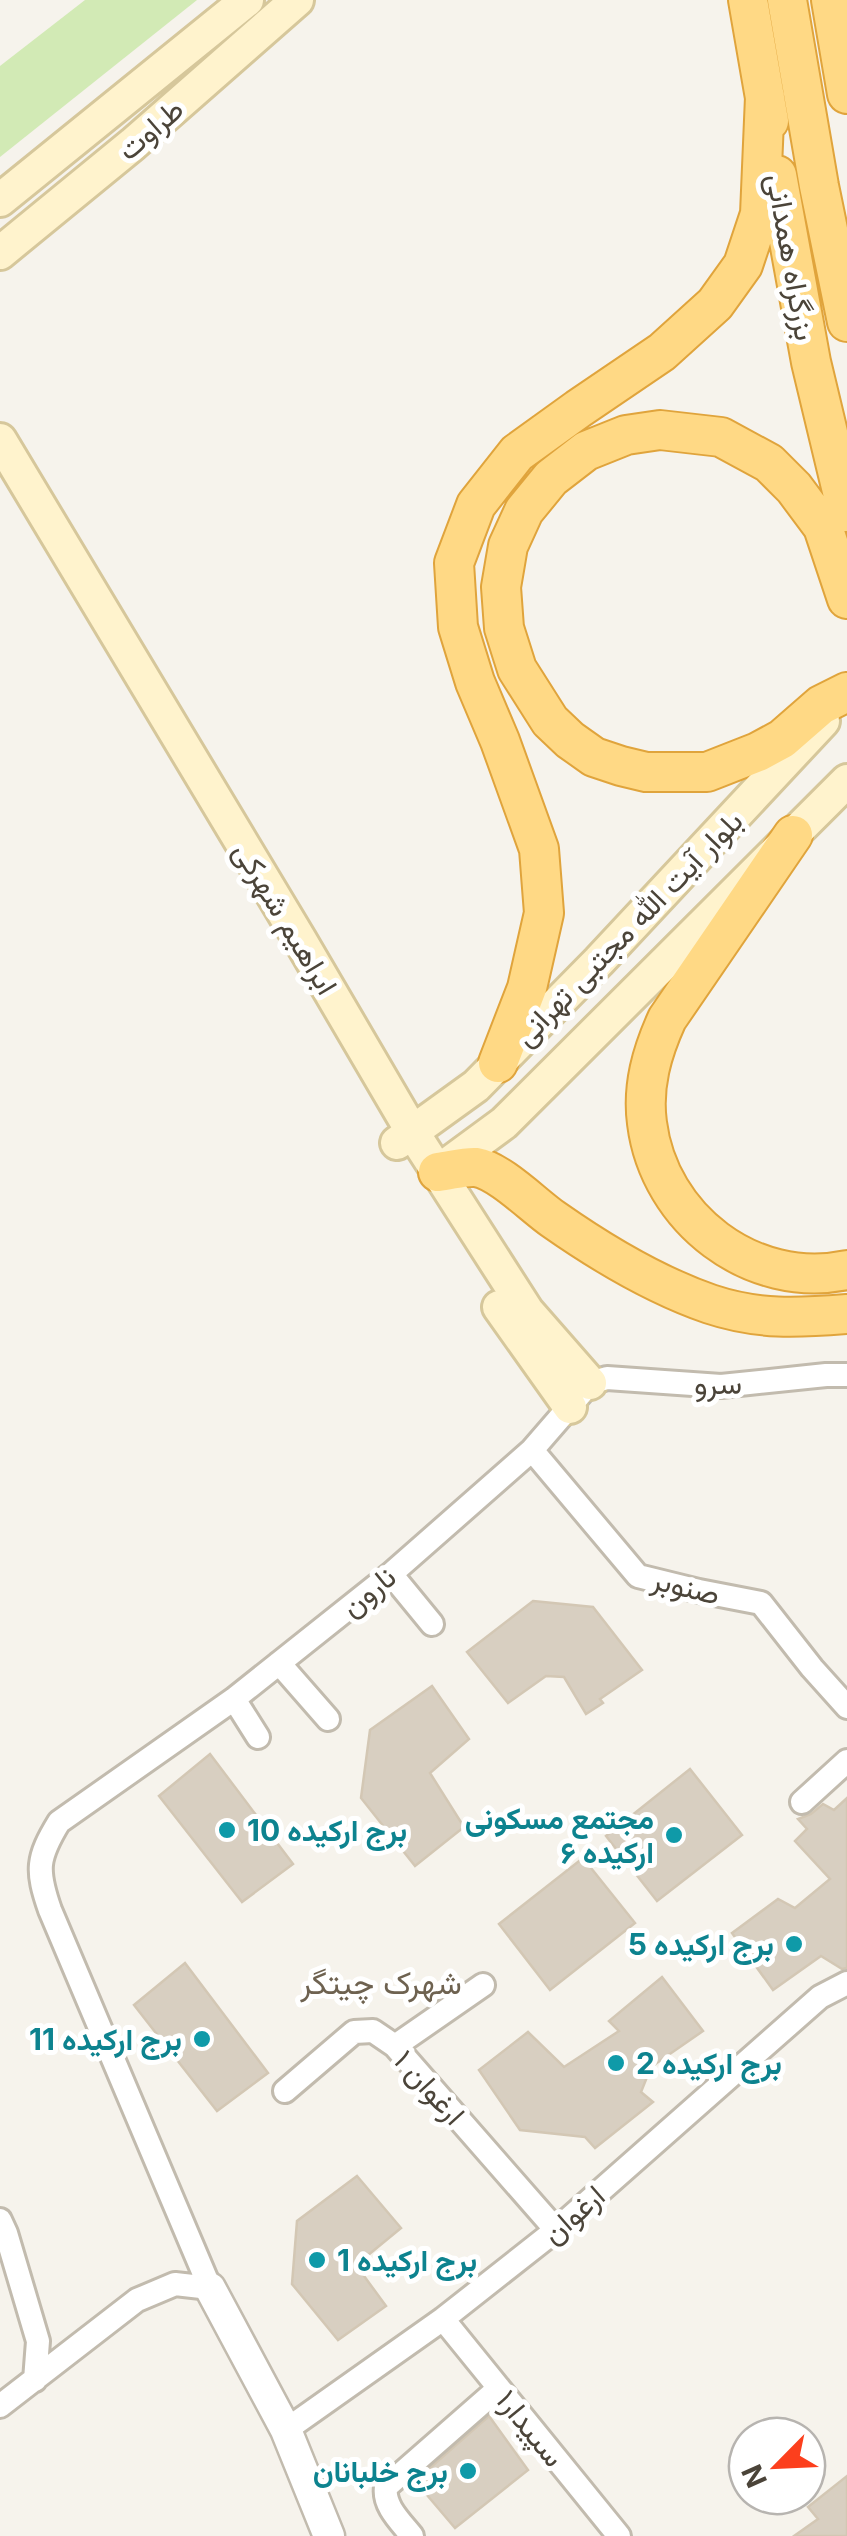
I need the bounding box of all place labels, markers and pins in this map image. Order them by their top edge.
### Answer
place label: مجتمع مسکونی ارکیده ۶ [465,1800,654,1871]
place label: برج ارکیده 10 [247,1812,407,1851]
marker: برج ارکیده 10 [216,1819,238,1841]
marker: مجتمع مسکونی ارکیده ۶ [663,1824,685,1846]
place label: برج ارکیده 5 [628,1926,774,1965]
marker: برج ارکیده 5 [783,1933,805,1955]
place label: برج ارکیده 11 [29,2021,182,2060]
marker: برج ارکیده 11 [191,2028,213,2050]
place label: برج ارکیده 2 [636,2045,782,2084]
marker: برج ارکیده 2 [605,2052,627,2074]
place label: برج ارکیده 1 [337,2242,477,2281]
marker: برج ارکیده 1 [306,2249,328,2271]
place label: برج خلبانان [313,2453,448,2492]
marker: برج خلبانان [457,2460,479,2482]

